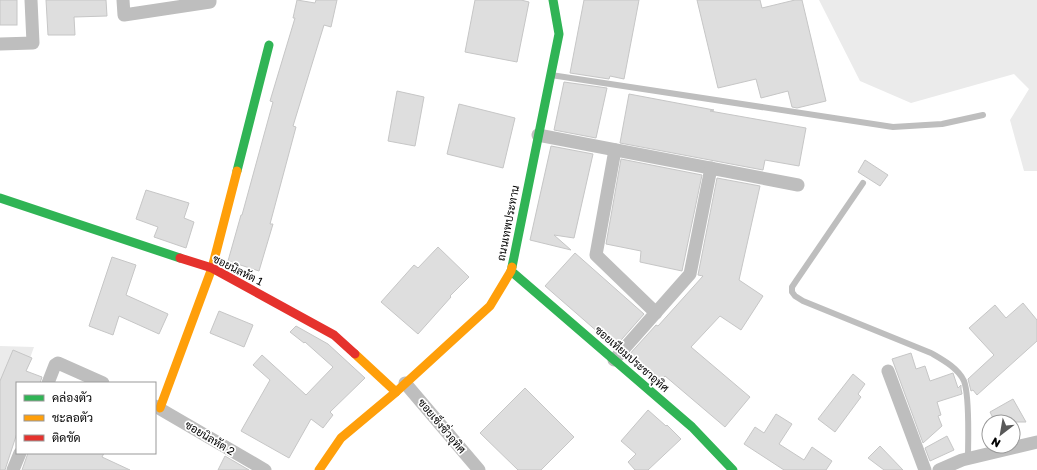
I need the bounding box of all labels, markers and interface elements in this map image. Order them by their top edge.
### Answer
street label: ถนนเทพประทาน [494,184,521,262]
street label: ซอยนิลหัต 1 [211,251,266,288]
street label: ซอยเทียมประชาอุทิศ [591,322,673,397]
legend [16,382,156,454]
text: คล่องตัว [52,390,92,405]
street label: ซอยเซ็งซิ่วอุทิศ [413,393,472,458]
text: ชะลอตัว [52,410,93,425]
north arrow [981,414,1021,454]
street label: ซอยนิลหัต 2 [183,418,237,457]
text: ติดขัด [52,430,81,445]
text: N [989,435,1003,451]

